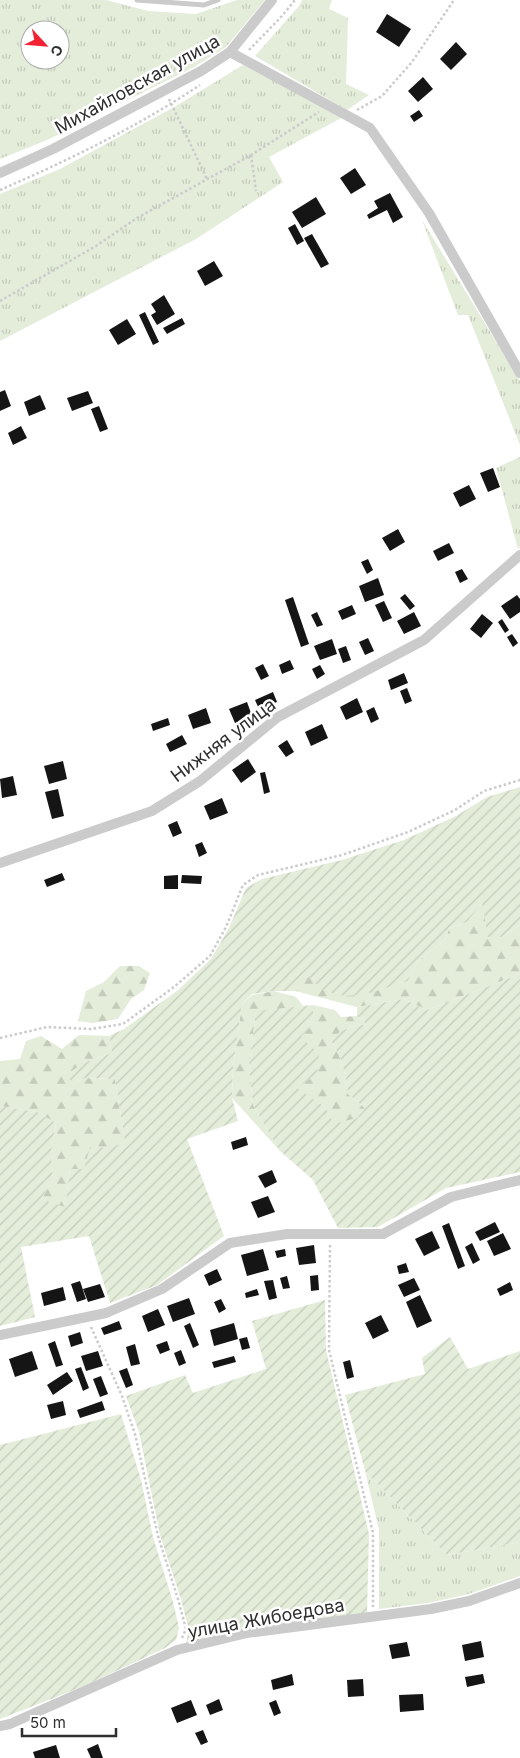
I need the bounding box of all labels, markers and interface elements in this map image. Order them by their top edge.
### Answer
north arrow [20,20,70,70]
street label: Михайловская улица [51,30,223,138]
text: С [47,43,67,59]
street label: Нижняя улица [167,694,279,786]
street label: улица Жибоедова [186,1594,346,1642]
scale bar [22,1706,116,1738]
text: 50 m [30,1713,66,1732]

